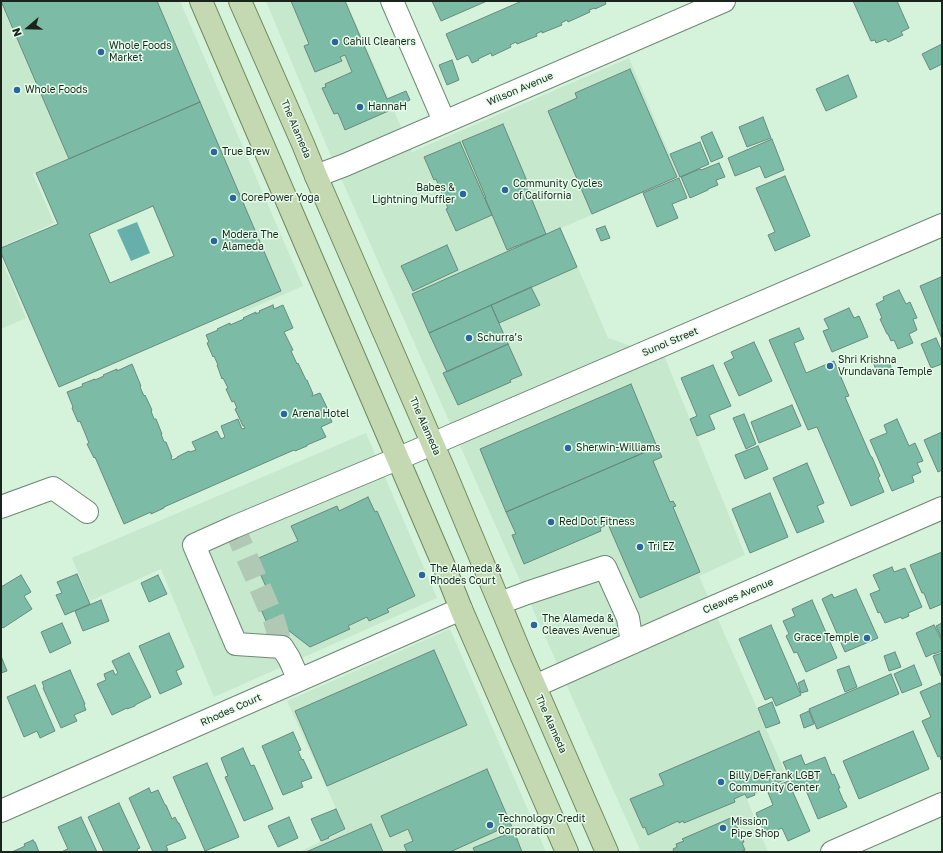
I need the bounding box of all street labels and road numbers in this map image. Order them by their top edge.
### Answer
street label: Wilson Avenue [485,70,555,108]
street label: The Alameda [278,98,314,160]
street label: Sunol Street [640,325,700,359]
street label: The Alameda [407,395,443,457]
street label: Cleaves Avenue [701,576,775,616]
street label: Rhodes Court [199,691,263,729]
street label: The Alameda [533,693,569,755]

